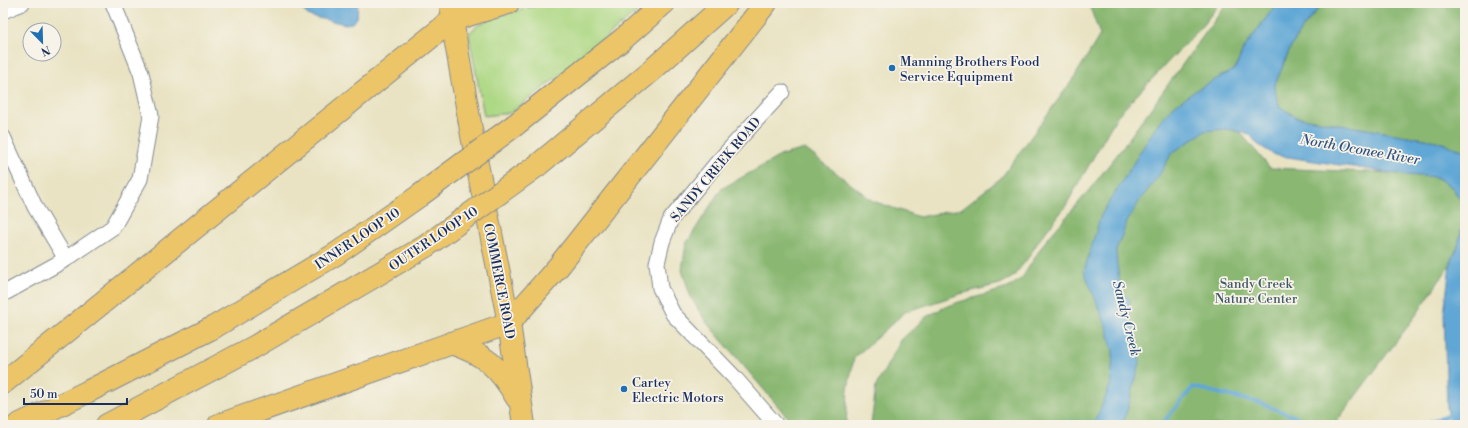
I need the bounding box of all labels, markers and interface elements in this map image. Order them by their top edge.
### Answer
north arrow [22,22,62,62]
text: N [39,42,52,59]
place label: Manning Brothers Food Service Equipment [900,54,1040,85]
marker: Manning Brothers Food Service Equipment [887,63,897,73]
street label: SANDY CREEK ROAD [667,114,764,225]
water label: North Oconee River [1298,130,1422,170]
street label: OUTER LOOP 10 [386,203,481,274]
street label: INNER LOOP 10 [312,204,403,273]
street label: COMMERCE ROAD [480,222,518,341]
park label: Sandy Creek Nature Center [1215,276,1298,307]
water label: Sandy Creek [1108,278,1144,358]
place label: Cartey Electric Motors [632,375,724,406]
scale bar [24,380,127,406]
marker: Cartey Electric Motors [619,384,629,394]
text: 50 m [30,387,58,402]

